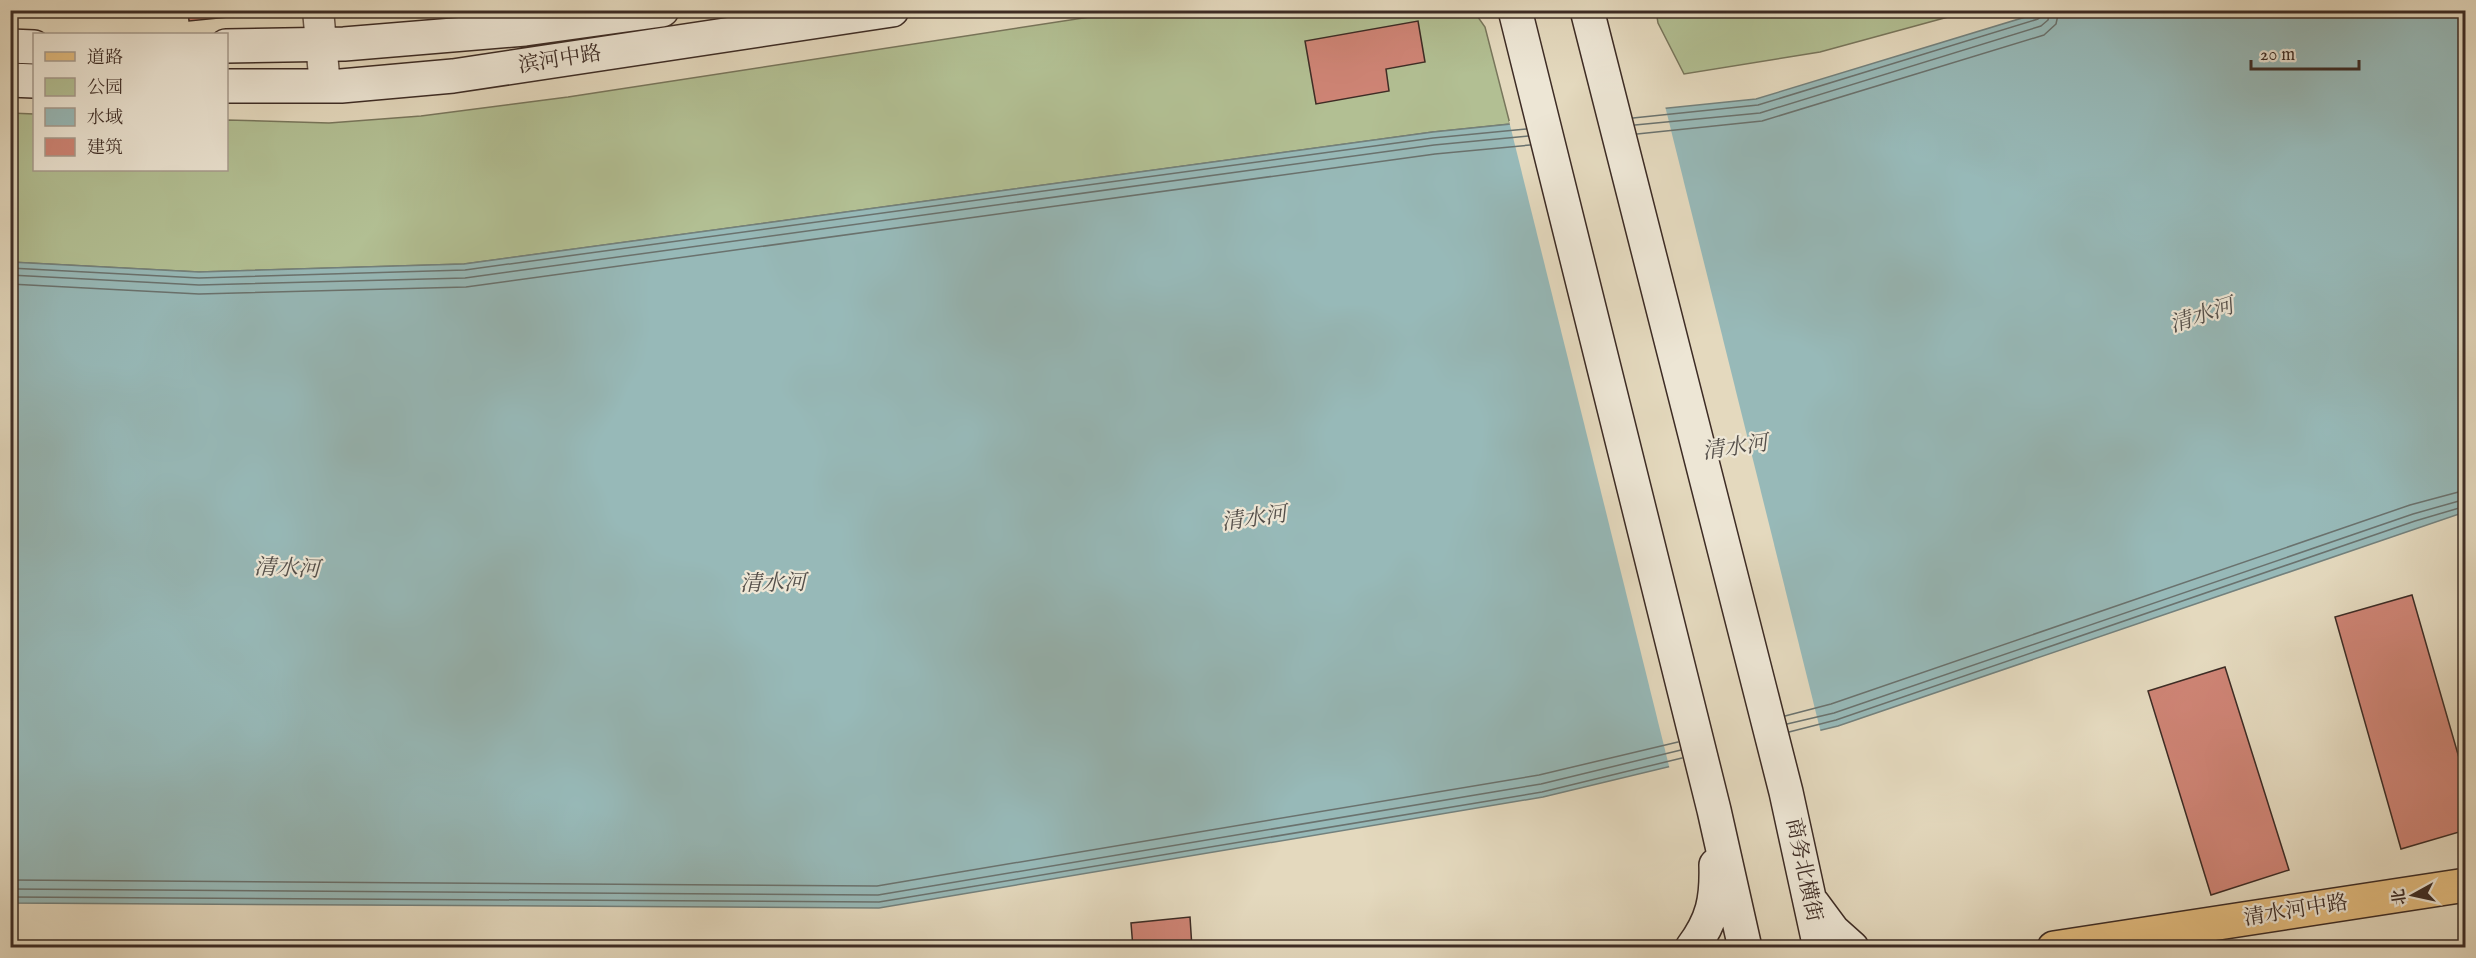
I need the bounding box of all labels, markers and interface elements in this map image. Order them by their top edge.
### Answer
legend [33,33,228,171]
scale bar [2251,33,2359,71]
street label: 滨河中路 [516,40,604,80]
text: 20 m [2260,44,2295,67]
text: 道路 [87,47,123,70]
text: 公园 [87,77,123,100]
text: 水域 [87,107,123,130]
text: 建筑 [87,137,123,160]
water label: 清水河 [2166,291,2242,340]
water label: 清水河 [1700,429,1774,466]
water label: 清水河 [1219,500,1293,537]
water label: 清水河 [254,554,324,584]
water label: 清水河 [740,569,810,599]
street label: 商务北横街 [1779,816,1827,924]
north arrow [2383,865,2443,925]
text: 北 [2389,887,2411,906]
street label: 清水河中路 [2242,889,2350,933]

